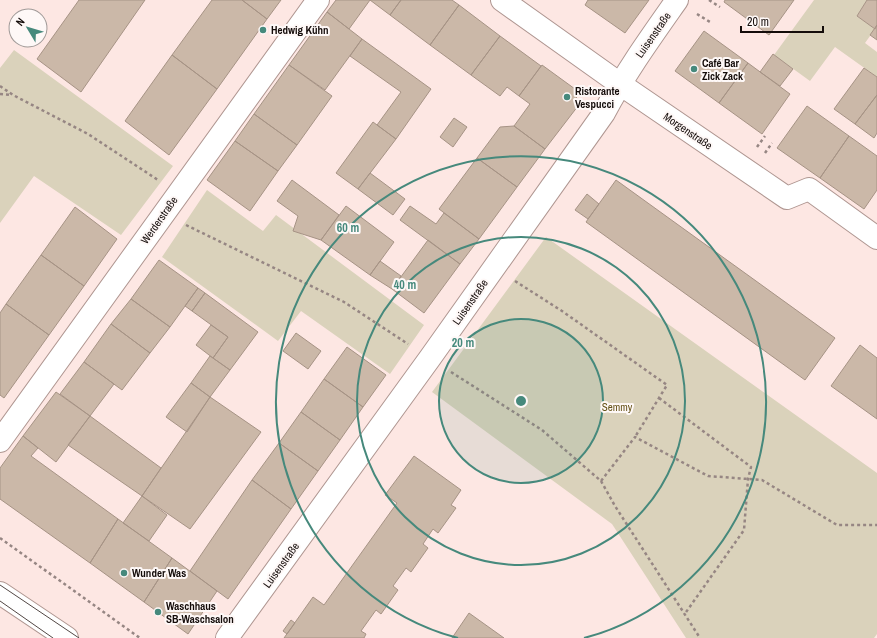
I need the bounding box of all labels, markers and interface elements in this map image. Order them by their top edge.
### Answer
north arrow [8,8,48,48]
scale bar [741,8,823,34]
street label: Luisenstraße [632,9,674,61]
text: 20 m [747,14,769,30]
text: N [13,15,28,29]
place label: Hedwig Kühn [271,23,329,37]
marker: Hedwig Kühn [258,25,268,35]
place label: Café Bar Zick Zack [702,56,744,83]
marker: Café Bar Zick Zack [689,64,699,74]
place label: Ristorante Vespucci [575,84,620,111]
marker: Ristorante Vespucci [562,92,572,102]
street label: Morgenstraße [661,109,715,153]
street label: Werderstraße [137,193,181,247]
text: 60 m [337,220,359,236]
street label: Luisenstraße [449,276,491,328]
text: 40 m [394,277,416,293]
text: 20 m [452,335,474,351]
centre of rings [514,394,528,408]
park label: Semmy [602,400,633,414]
street label: Luisenstraße [260,540,302,590]
place label: Wunder Was [132,566,186,580]
marker: Wunder Was [119,568,129,578]
place label: Waschhaus SB-Waschsalon [166,599,234,626]
marker: Waschhaus SB-Waschsalon [153,607,163,617]

